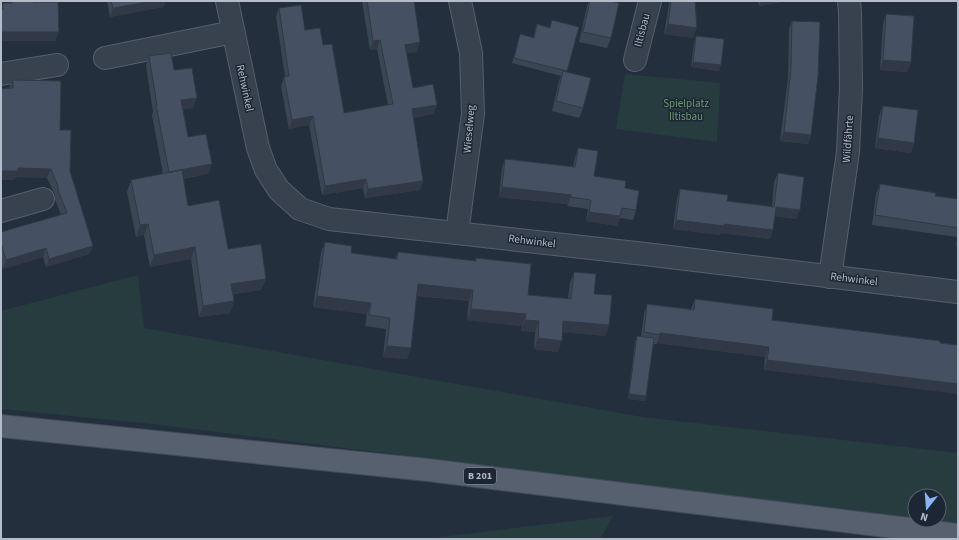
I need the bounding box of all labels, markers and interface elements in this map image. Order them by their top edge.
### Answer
street label: Iltisbau [630,12,654,48]
street label: Rehwinkel [233,63,257,113]
park label: Spielplatz Iltisbau [663,96,709,124]
street label: Wieselweg [459,104,479,154]
street label: Wildfährte [839,114,857,163]
street label: Rehwinkel [507,231,557,251]
street label: Rehwinkel [829,269,879,289]
road number: B 201 [464,468,496,484]
north arrow [907,488,947,528]
text: N [919,509,930,525]

